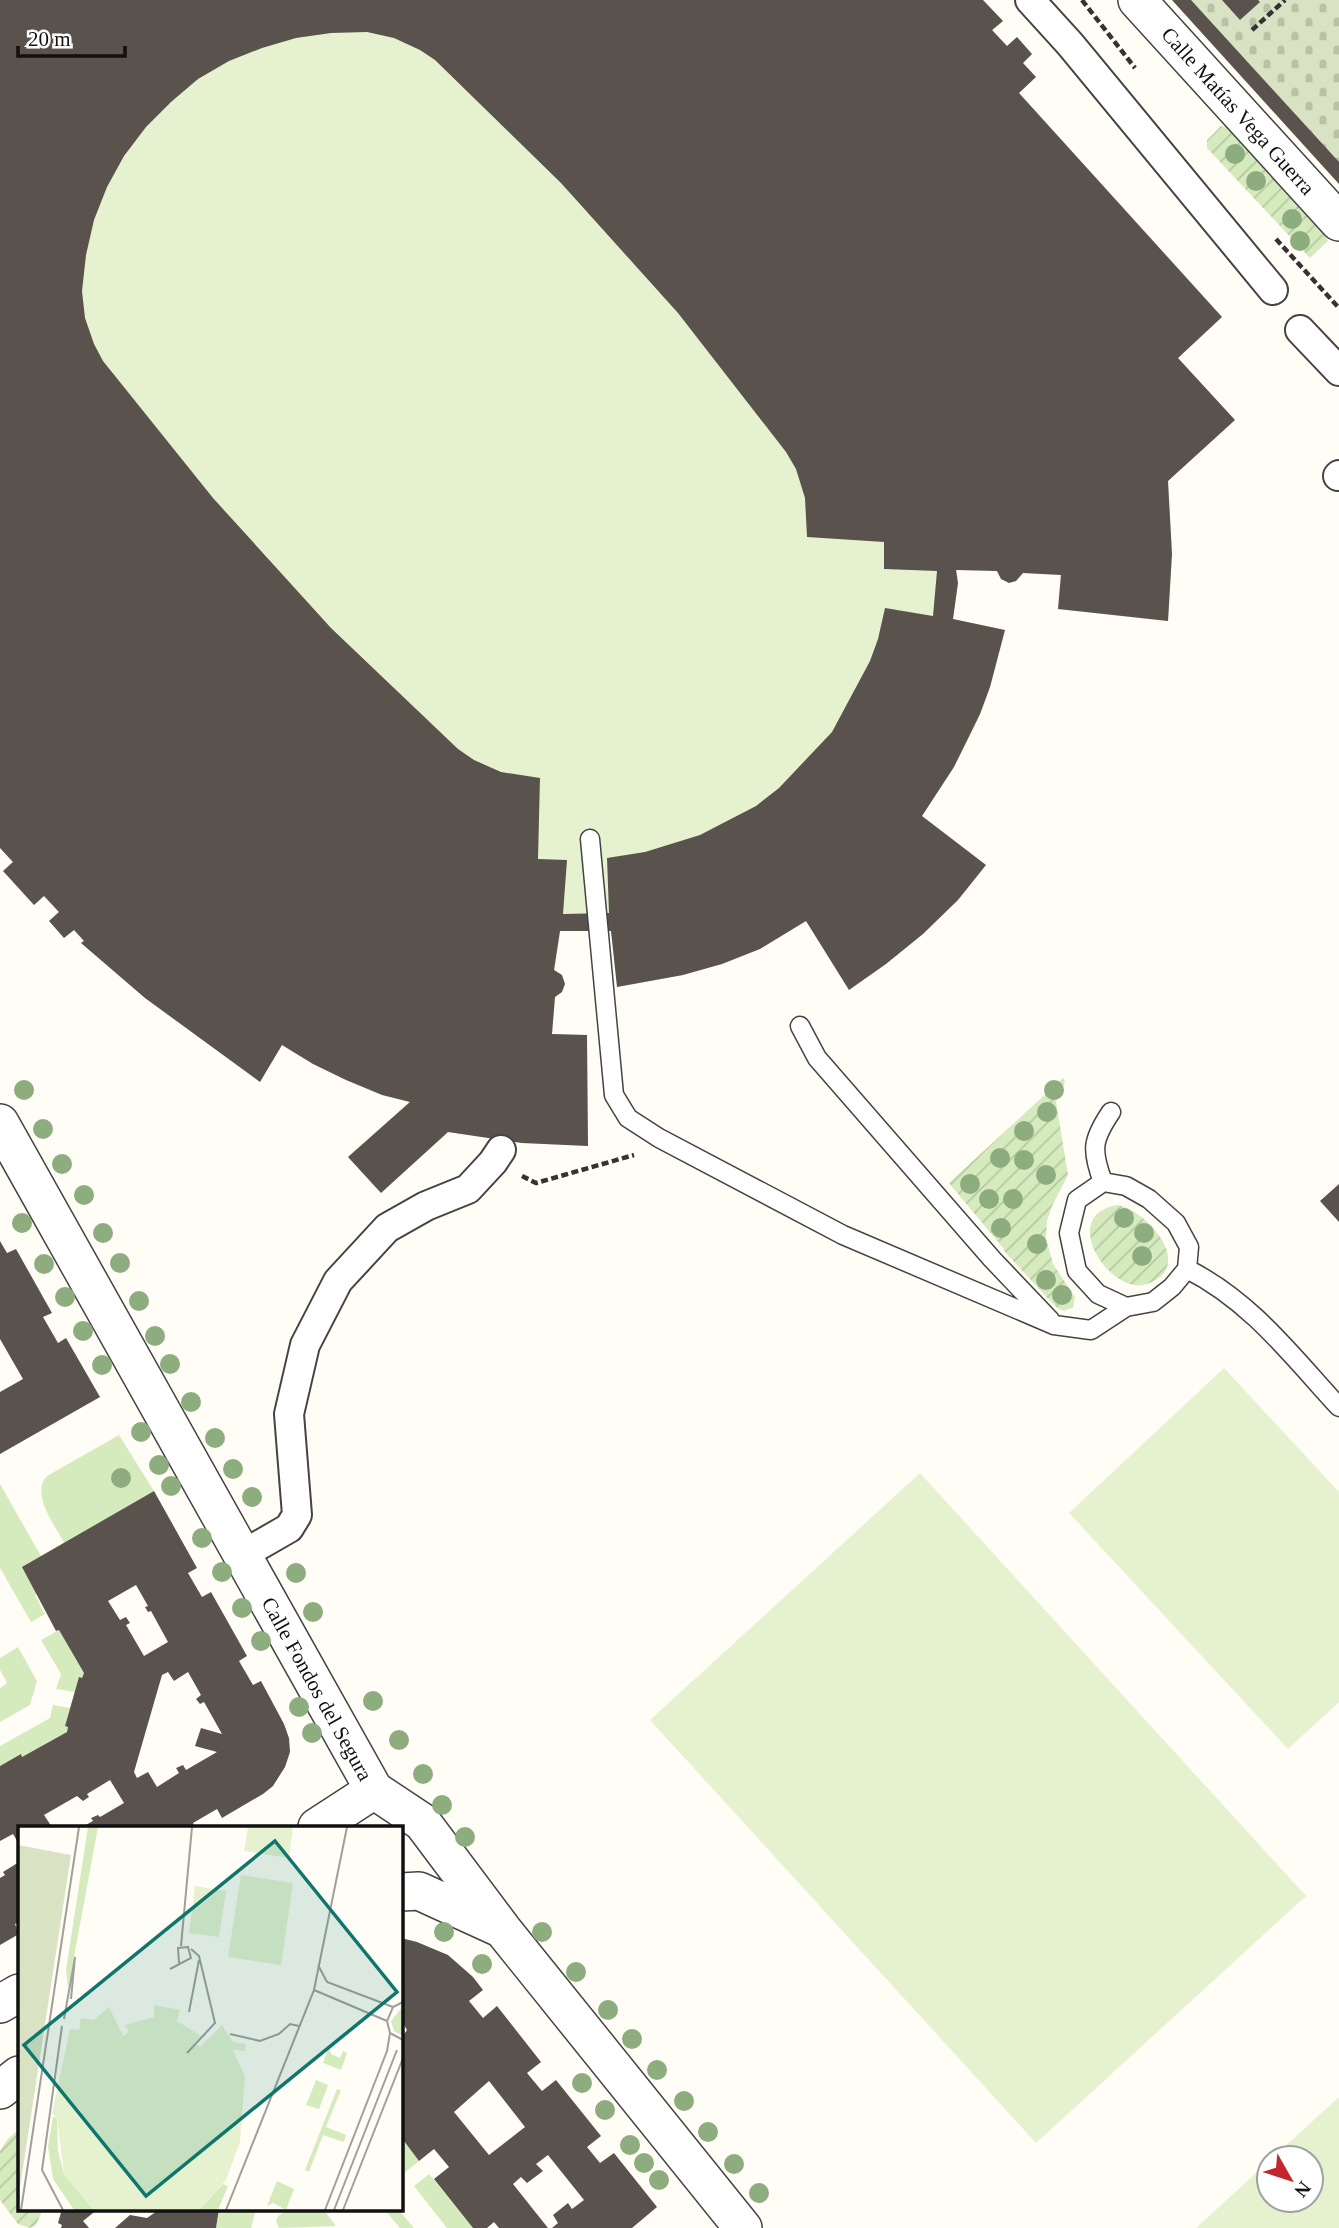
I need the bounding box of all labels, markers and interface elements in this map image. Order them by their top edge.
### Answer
scale bar [18,14,124,58]
street label: Calle Matías Vega Guerra [1156,22,1320,200]
text: 20 m [28,27,71,51]
street label: Calle Fondos del Segura [257,1593,378,1785]
inset map [18,1826,402,2210]
north arrow [1255,2144,1325,2214]
text: N [1290,2177,1315,2202]

